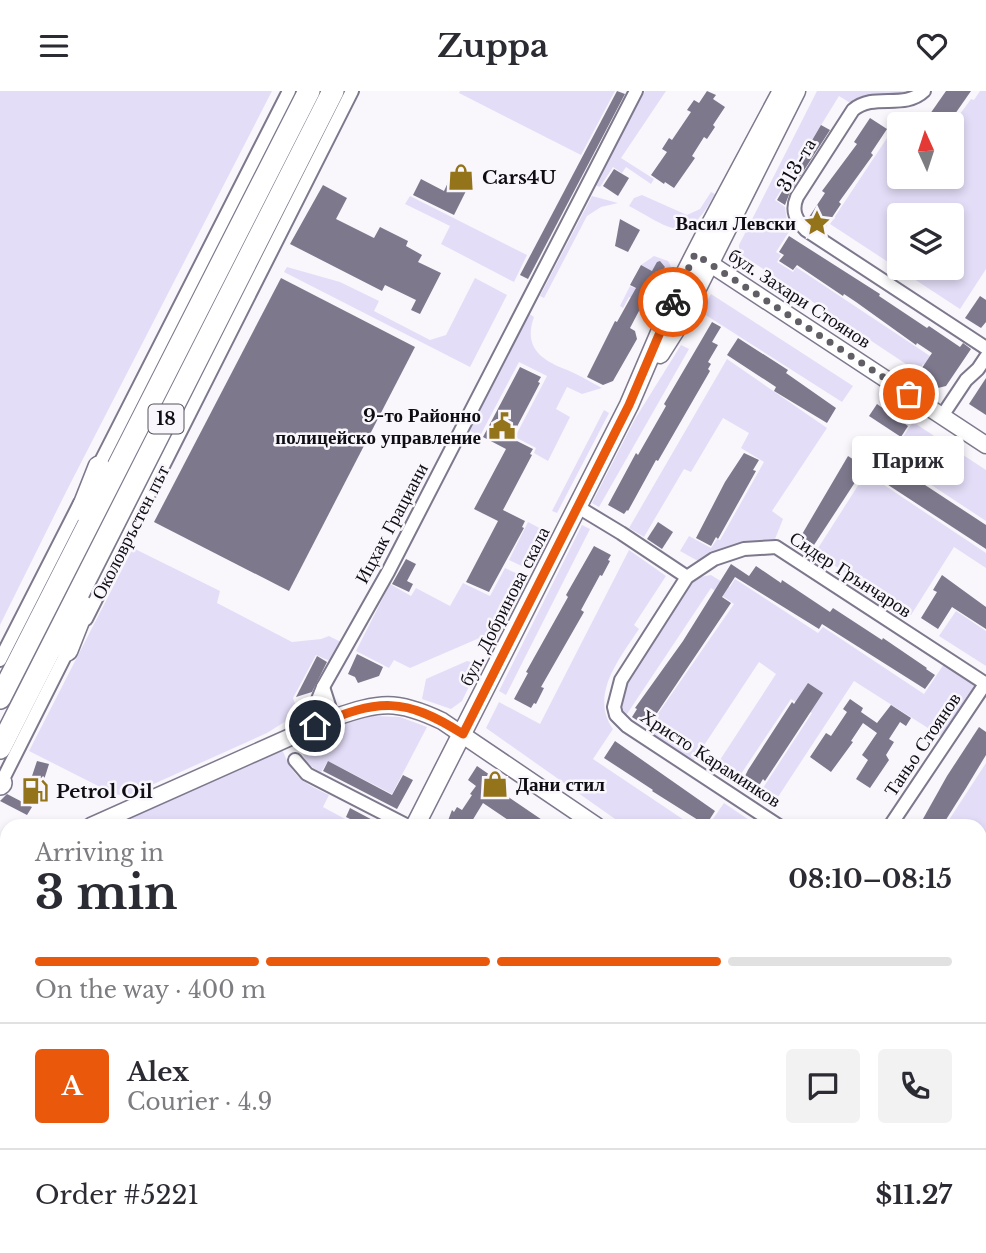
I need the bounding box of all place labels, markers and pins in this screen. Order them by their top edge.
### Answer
shop icon: Cars4U [446,162,476,192]
place label: Cars4U [482,166,556,189]
place icon: Васил Левски [802,208,832,238]
place label: Васил Левски [675,212,796,235]
pin [879,364,939,424]
place label: 9-то Районно полицейско управление [275,404,481,449]
public building icon: 9-то Районно полицейско управление [487,411,517,441]
callout: Париж [853,436,965,485]
pin [285,696,345,756]
shop icon: Дани стил [480,769,510,799]
place label: Дани стил [516,773,605,796]
fuel station icon: Petrol Oil [20,776,50,806]
place label: Petrol Oil [56,780,153,803]

